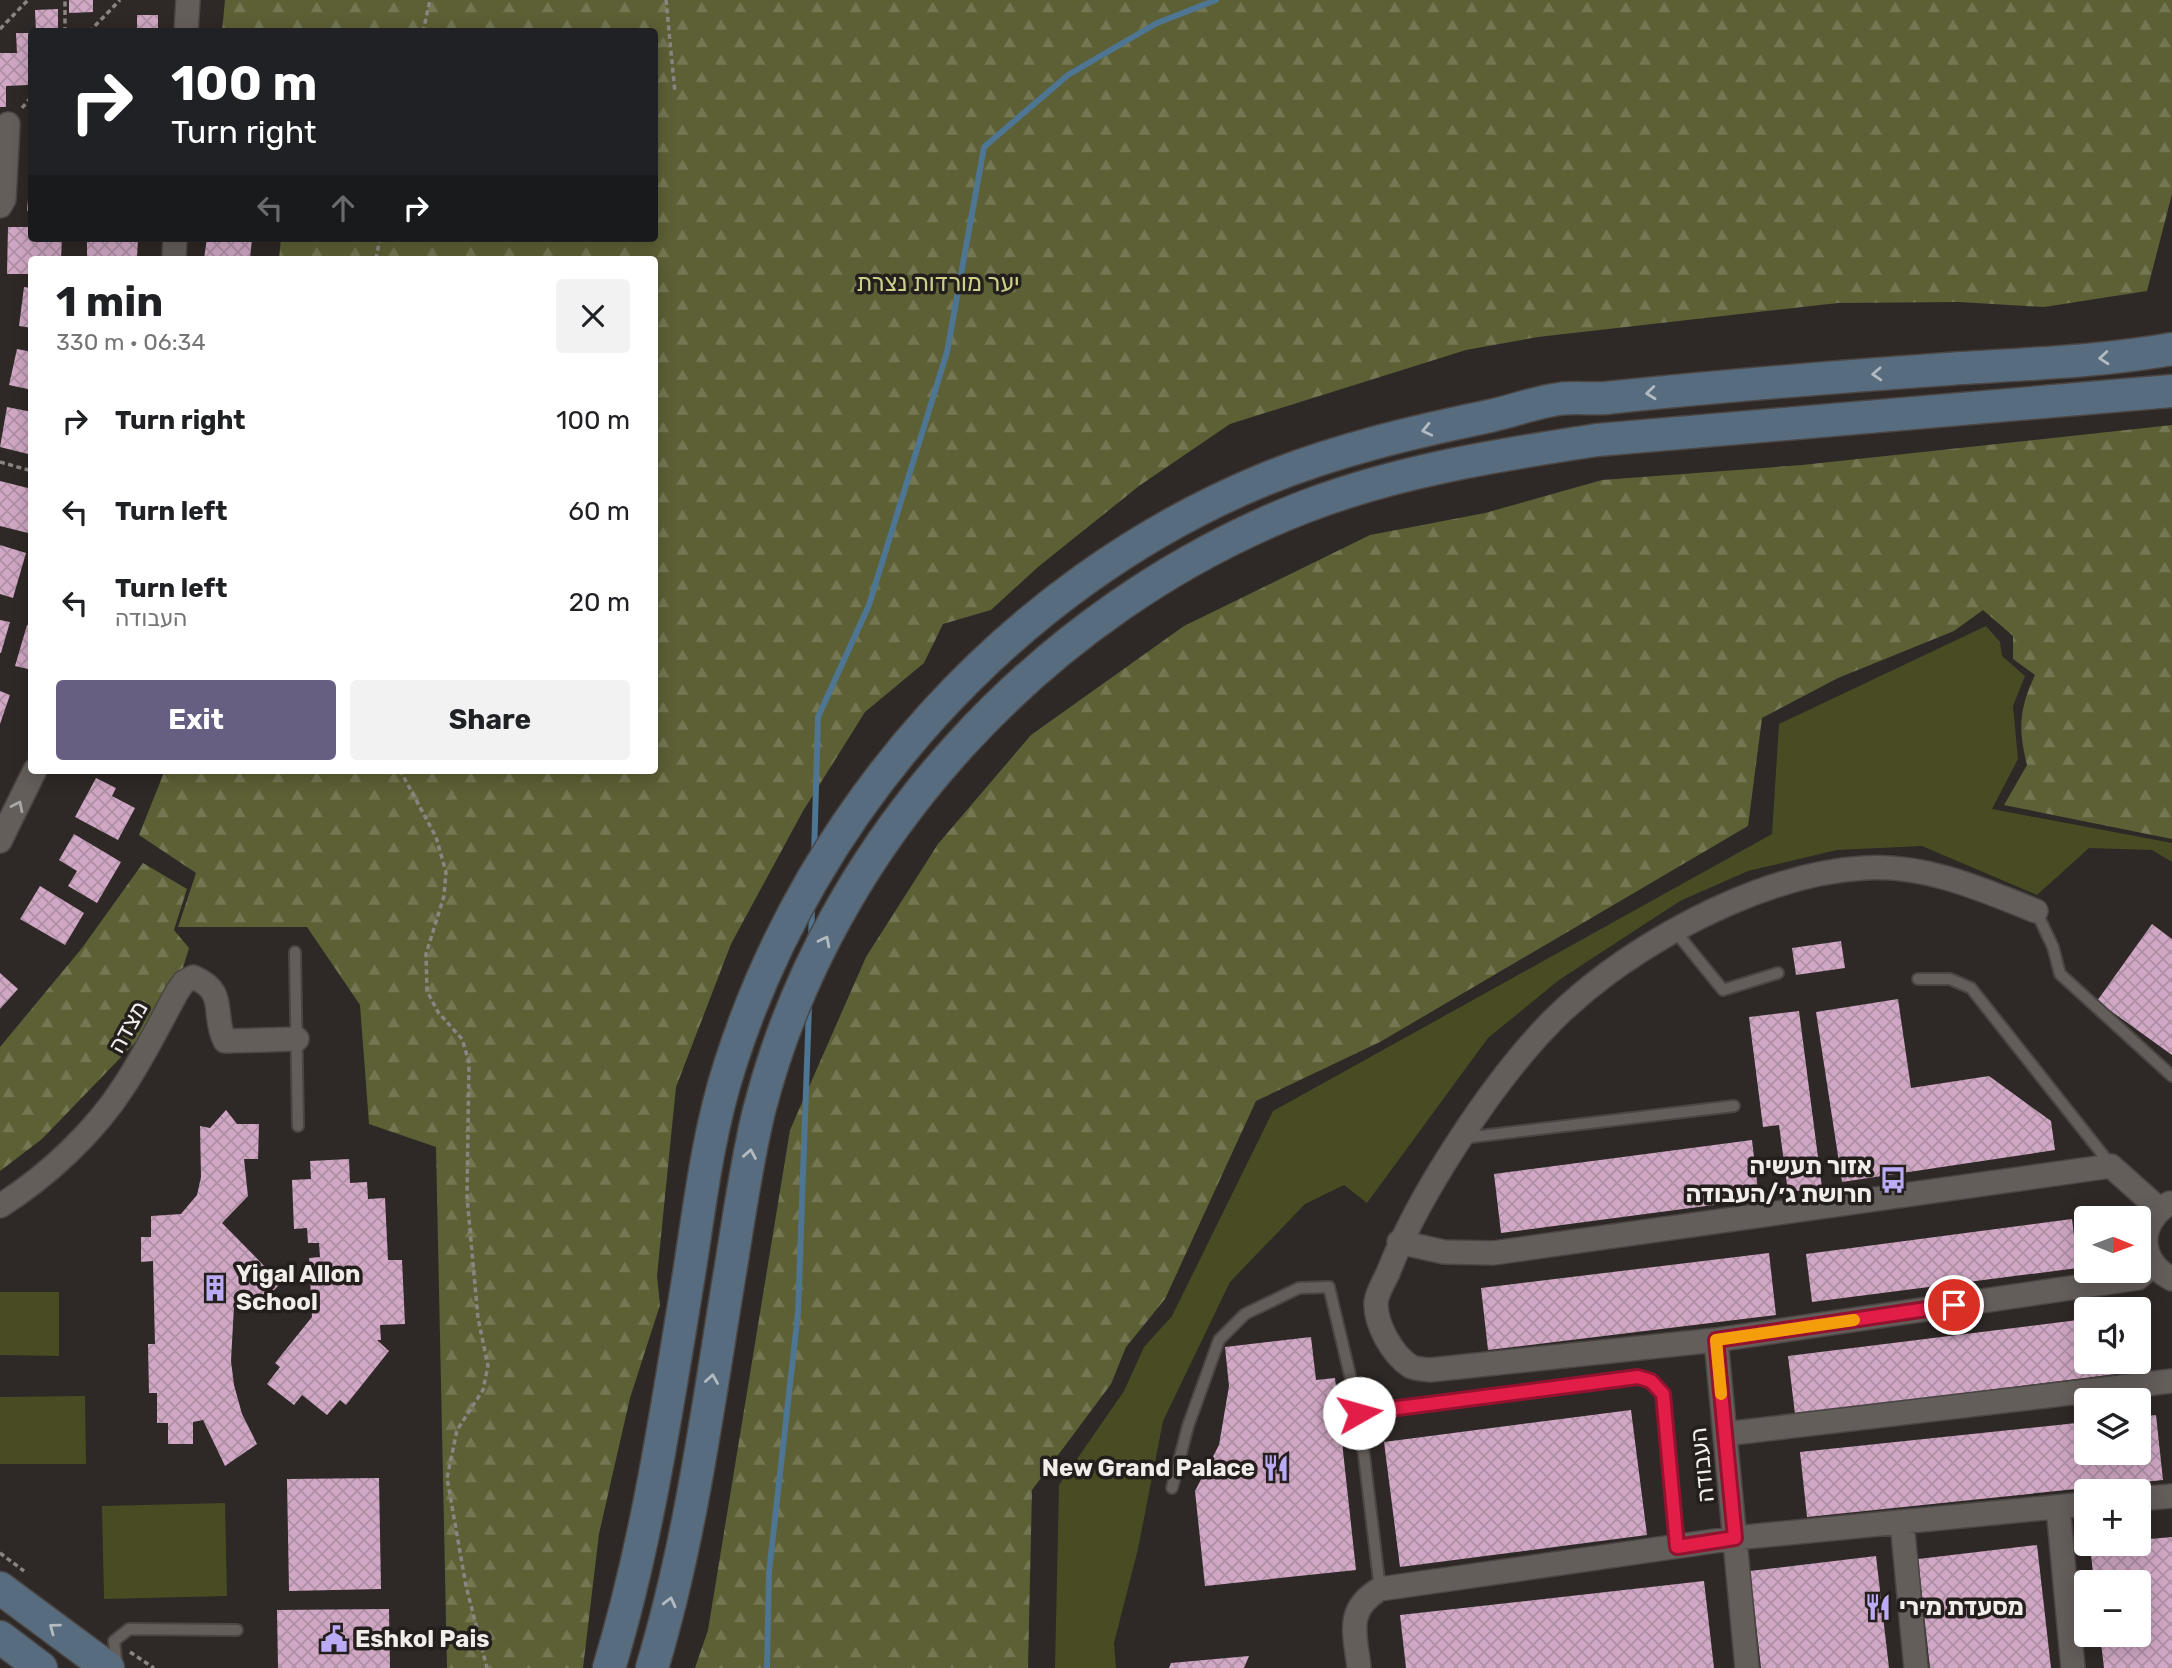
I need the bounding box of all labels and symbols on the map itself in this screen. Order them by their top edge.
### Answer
park label: יער מורדות נצרת [856,269,1020,297]
one-way arrow [2098,350,2110,365]
one-way arrow [1872,366,1883,381]
one-way arrow [1645,385,1656,400]
one-way arrow [1421,422,1433,436]
one-way arrow [10,801,24,813]
one-way arrow [817,936,831,948]
street label: מצדה [102,996,154,1058]
one-way arrow [741,1149,756,1161]
place label: אזור תעשיה חרושת ג׳/העבודה [1686,1152,1872,1208]
bus stop icon: אזור תעשיה חרושת ג׳/העבודה [1878,1165,1908,1195]
north arrow [2074,1206,2151,1283]
place label: Yigal Allon School [236,1260,361,1316]
building icon: Yigal Allon School [200,1273,230,1303]
pin [1924,1275,1984,1335]
one-way arrow [705,1373,720,1385]
position arrow [1322,1376,1396,1450]
street label: העבודה [1684,1426,1720,1504]
restaurant icon: New Grand Palace [1261,1453,1291,1483]
place label: New Grand Palace [1042,1454,1255,1482]
restaurant icon: מסעדת מירי [1863,1592,1893,1622]
place label: מסעדת מירי [1899,1593,2024,1621]
one-way arrow [662,1597,676,1609]
one-way arrow [49,1624,62,1636]
public building icon: Eshkol Pais [319,1624,349,1654]
place label: Eshkol Pais [355,1625,490,1653]

